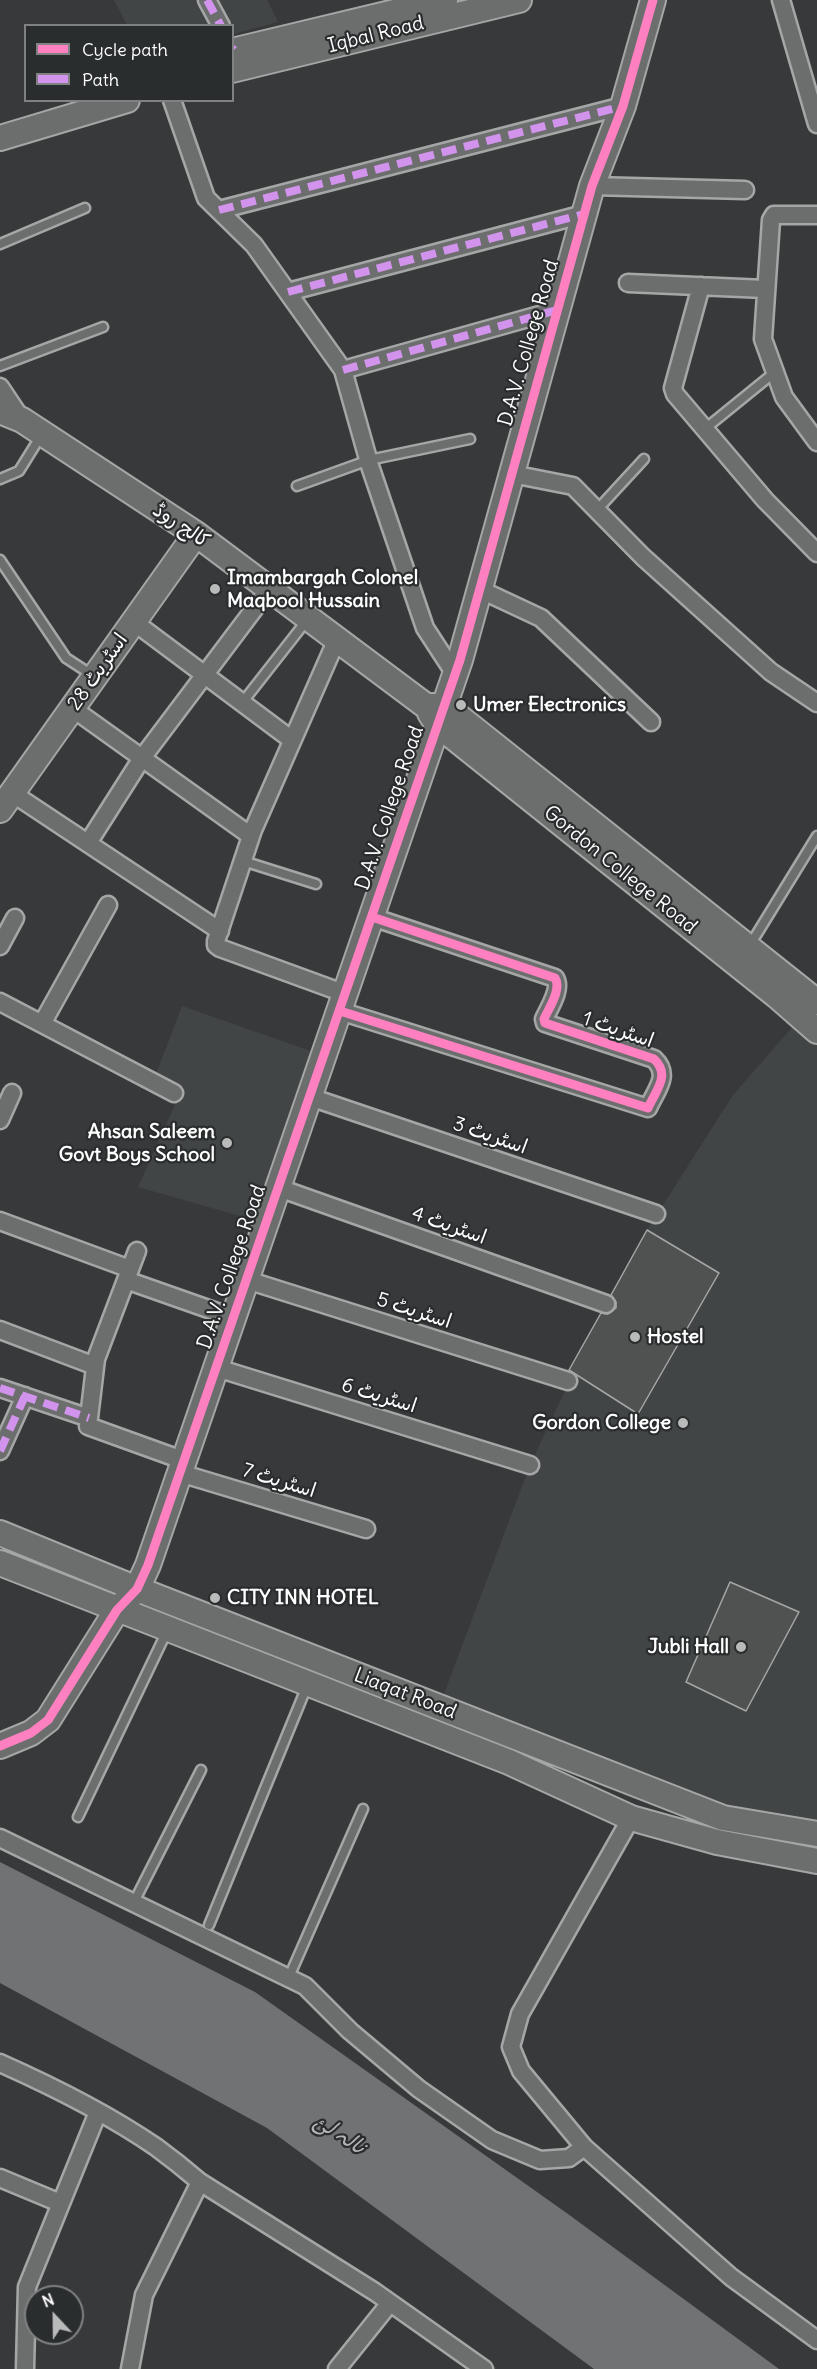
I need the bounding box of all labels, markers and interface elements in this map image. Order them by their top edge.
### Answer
street label: Iqbal Road [326,12,426,58]
legend [24,24,234,102]
text: Cycle path [82,38,168,61]
text: Path [82,68,119,91]
street label: D.A.V. College Road [494,257,564,429]
street label: کالج روڈ [148,498,214,554]
place label: Imambargah Colonel Maqbool Hussain [227,566,418,613]
marker: Imambargah Colonel Maqbool Hussain [208,582,222,596]
street label: اسٹریٹ 28 [63,629,133,715]
place label: Umer Electronics [473,693,626,717]
marker: Umer Electronics [454,698,468,712]
street label: D.A.V. College Road [351,723,429,893]
street label: Gordon College Road [538,801,702,939]
street label: اسٹریٹ 1 [579,1007,657,1053]
street label: اسٹریٹ 3 [450,1112,530,1160]
place label: Ahsan Saleem Govt Boys School [59,1120,215,1167]
marker: Ahsan Saleem Govt Boys School [220,1136,234,1150]
street label: D.A.V. College Road [193,1182,271,1352]
street label: اسٹریٹ 4 [409,1202,489,1250]
street label: اسٹریٹ 5 [374,1288,454,1334]
place label: Hostel [647,1325,703,1349]
marker: Hostel [628,1330,642,1344]
street label: اسٹریٹ 6 [339,1373,419,1419]
place label: Gordon College [532,1411,671,1435]
marker: Gordon College [676,1416,690,1430]
street label: اسٹریٹ 7 [239,1458,319,1504]
place label: CITY INN HOTEL [227,1586,379,1610]
marker: CITY INN HOTEL [208,1591,222,1605]
place label: Jubli Hall [648,1635,729,1659]
marker: Jubli Hall [734,1640,748,1654]
street label: Liaqat Road [350,1664,460,1724]
water label: نالہ لئ [309,2109,371,2161]
north arrow [24,2285,84,2345]
text: N [39,2289,57,2312]

